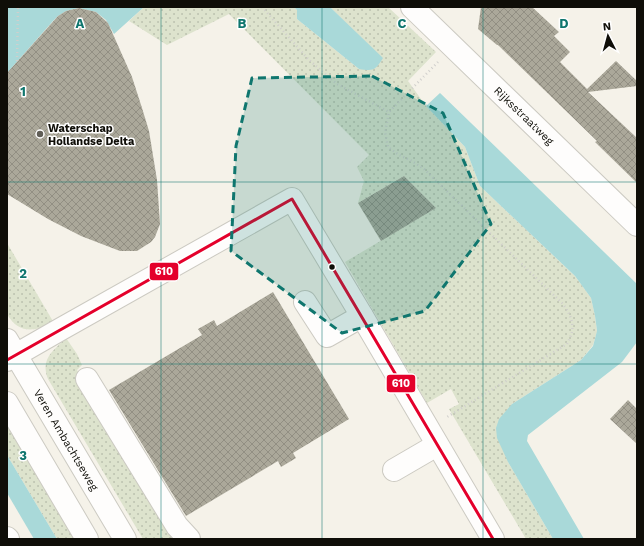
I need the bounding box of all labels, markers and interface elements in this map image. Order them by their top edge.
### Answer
text: A [76,16,85,31]
text: B [238,16,247,31]
text: C [398,16,407,31]
text: D [559,16,569,31]
north arrow [588,16,628,56]
text: N [602,20,612,33]
text: 1 [20,84,26,99]
street label: Rijksstraatweg [491,84,556,148]
place label: Waterschap Hollandse Delta [48,122,135,148]
marker: Waterschap Hollandse Delta [35,129,45,139]
line badge: 610 [149,262,179,281]
unlabelled marker [327,262,337,272]
text: 610 [155,265,173,278]
text: 2 [19,266,27,281]
line badge: 610 [386,374,416,393]
text: 610 [392,377,410,390]
street label: Veren Ambachtseweg [31,387,101,493]
text: 3 [19,448,27,463]

